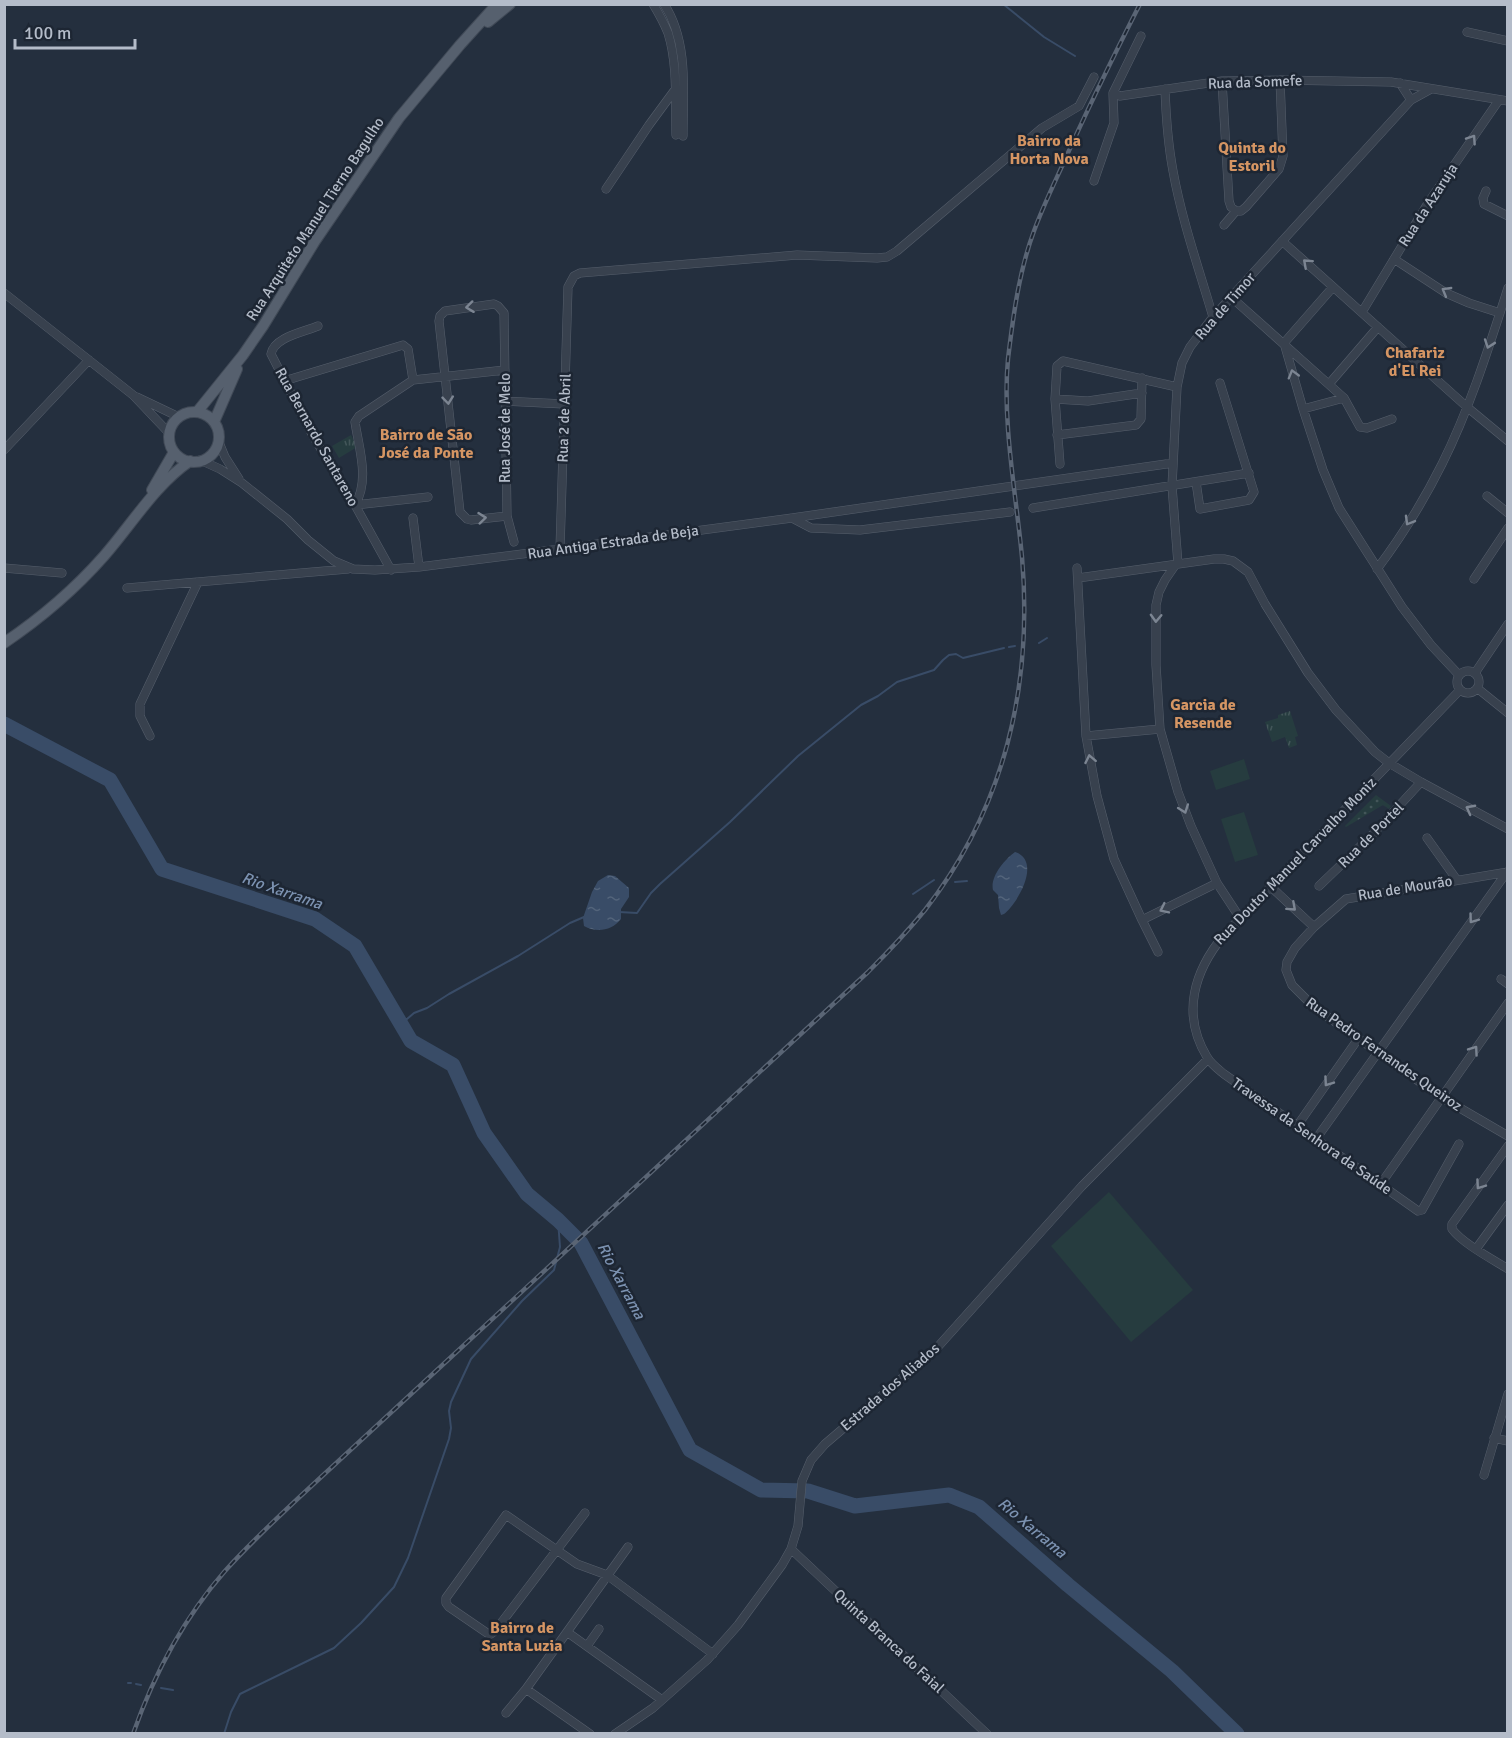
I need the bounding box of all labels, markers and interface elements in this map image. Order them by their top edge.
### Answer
scale bar [15,12,135,50]
text: 100 m [24,22,71,44]
street label: Rua da Somefe [1207,71,1303,93]
street label: Rua Arquiteto Manuel Tierno Bagulho [242,114,388,324]
district label: Bairro da Horta Nova [1009,131,1089,169]
one-way arrow [1465,135,1476,146]
district label: Quinta do Estoril [1218,138,1286,176]
street label: Rua da Azaruja [1394,160,1462,250]
one-way arrow [1303,259,1314,270]
street label: Rua de Timor [1191,268,1259,343]
one-way arrow [1442,287,1452,299]
one-way arrow [465,300,475,313]
one-way arrow [1483,338,1496,349]
district label: Chafariz d'El Rei [1385,343,1445,381]
street label: Rua Bernardo Santareno [271,364,363,510]
one-way arrow [1288,369,1300,380]
street label: Rua José de Melo [496,373,514,483]
street label: Rua 2 de Abril [553,373,575,463]
one-way arrow [441,395,453,405]
district label: Bairro de São José da Ponte [379,425,473,463]
one-way arrow [477,513,486,525]
one-way arrow [1405,515,1416,525]
street label: Rua Antiga Estrada de Beja [526,521,700,563]
one-way arrow [1150,613,1162,622]
district label: Garcia de Resende [1170,695,1236,733]
one-way arrow [1084,754,1097,764]
street label: Rua Doutor Manuel Carvalho Moniz [1210,773,1380,949]
street label: Rua de Portel [1334,798,1408,872]
one-way arrow [1177,803,1190,814]
one-way arrow [1466,805,1476,816]
water label: Rio Xarrama [239,868,326,914]
street label: Rua de Mourão [1356,872,1454,904]
one-way arrow [1285,900,1296,911]
one-way arrow [1160,902,1171,913]
one-way arrow [1469,913,1480,924]
street label: Rua Pedro Fernandes Queiroz [1302,993,1466,1115]
one-way arrow [1467,1045,1478,1056]
street label: Travessa da Senhora da Saúde [1229,1074,1395,1198]
one-way arrow [1324,1076,1335,1087]
one-way arrow [1476,1178,1487,1189]
water label: Rio Xarrama [593,1239,650,1323]
street label: Estrada dos Aliados [837,1339,943,1435]
water label: Rio Xarrama [993,1493,1071,1563]
street label: Quinta Branca do Faial [830,1585,948,1697]
district label: Bairro de Santa Luzia [482,1618,562,1656]

